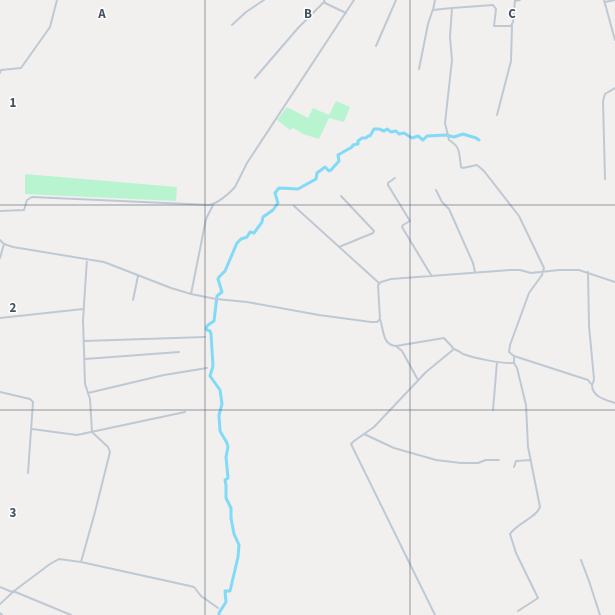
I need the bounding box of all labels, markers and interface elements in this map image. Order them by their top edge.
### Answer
text: A [97,5,106,23]
text: B [304,5,312,23]
text: C [508,5,516,23]
text: 1 [10,94,17,112]
text: 2 [10,299,17,317]
text: 3 [10,504,17,522]

